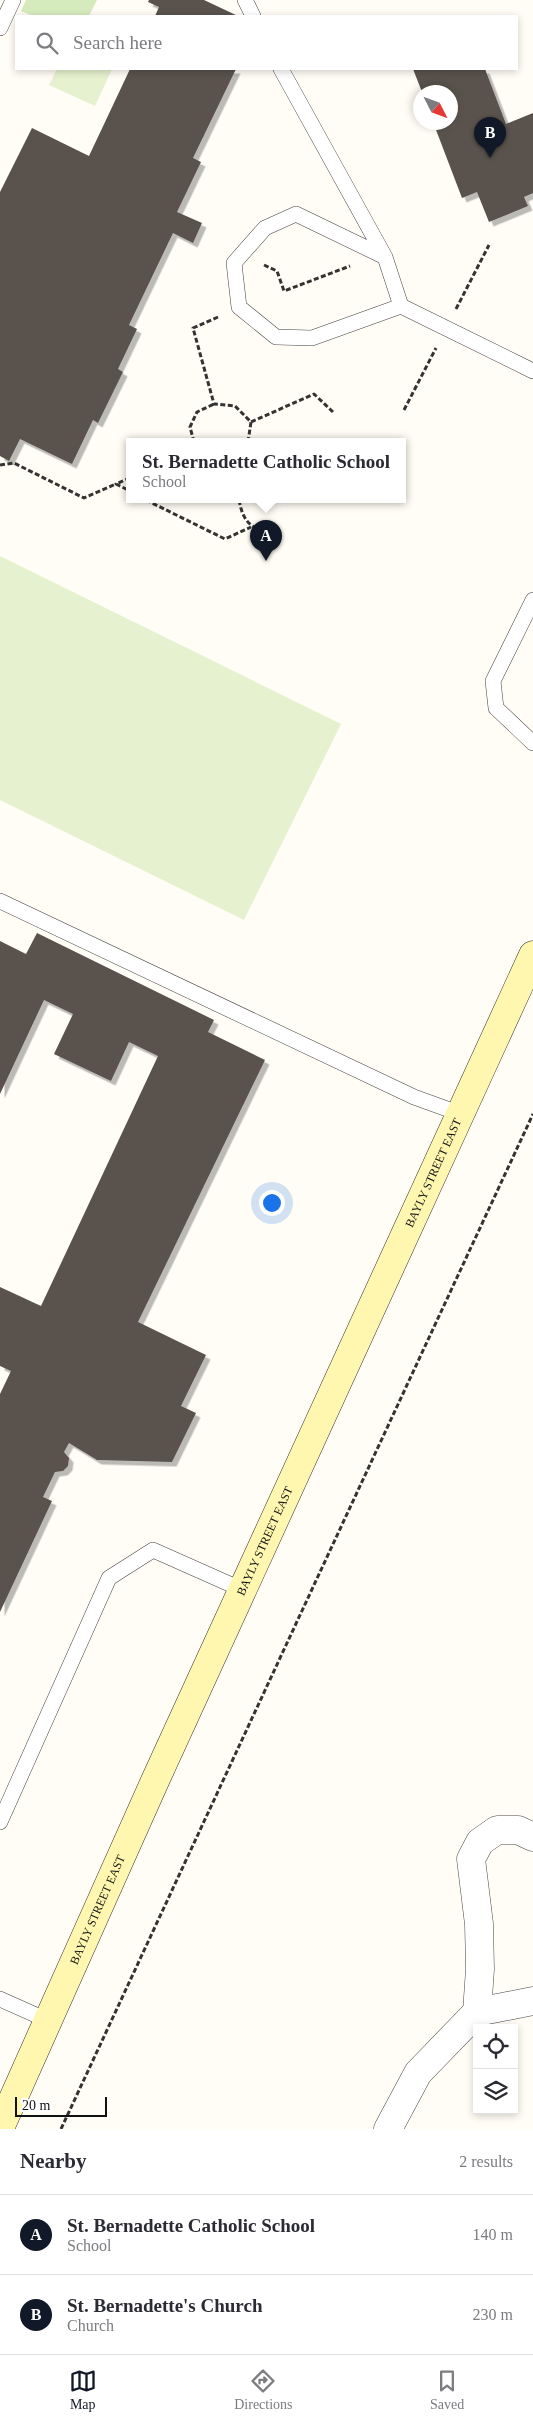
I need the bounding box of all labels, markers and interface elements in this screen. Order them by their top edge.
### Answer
search box [15,15,518,70]
icon: search [33,29,61,57]
text: Search here [73,32,162,53]
north arrow [413,85,458,130]
pin: B [474,117,506,158]
popup [126,438,406,503]
text: St. Bernadette Catholic School [142,451,390,472]
text: School [142,473,186,490]
pin: A [250,520,282,561]
street label: BAYLY STREET EAST [402,1115,465,1230]
your location [259,1190,285,1216]
street label: BAYLY STREET EAST [234,1484,296,1598]
street label: BAYLY STREET EAST [67,1852,128,1967]
map controls [473,2024,518,2114]
button: locate [473,2024,518,2069]
button: layers [473,2069,518,2114]
scale bar [15,2094,108,2117]
text: 20 m [22,2098,50,2113]
text: Nearby [20,2149,87,2173]
text: 2 results [459,2153,513,2170]
text: St. Bernadette Catholic School [67,2215,315,2236]
text: A [30,2226,42,2243]
text: 140 m [473,2226,513,2243]
text: School [67,2237,111,2254]
text: St. Bernadette's Church [67,2295,262,2316]
text: B [31,2306,41,2323]
text: 230 m [473,2306,513,2323]
text: Church [67,2317,114,2334]
tab: Map [69,2367,97,2413]
tab: Directions [234,2367,293,2413]
tab: Saved [430,2367,464,2413]

